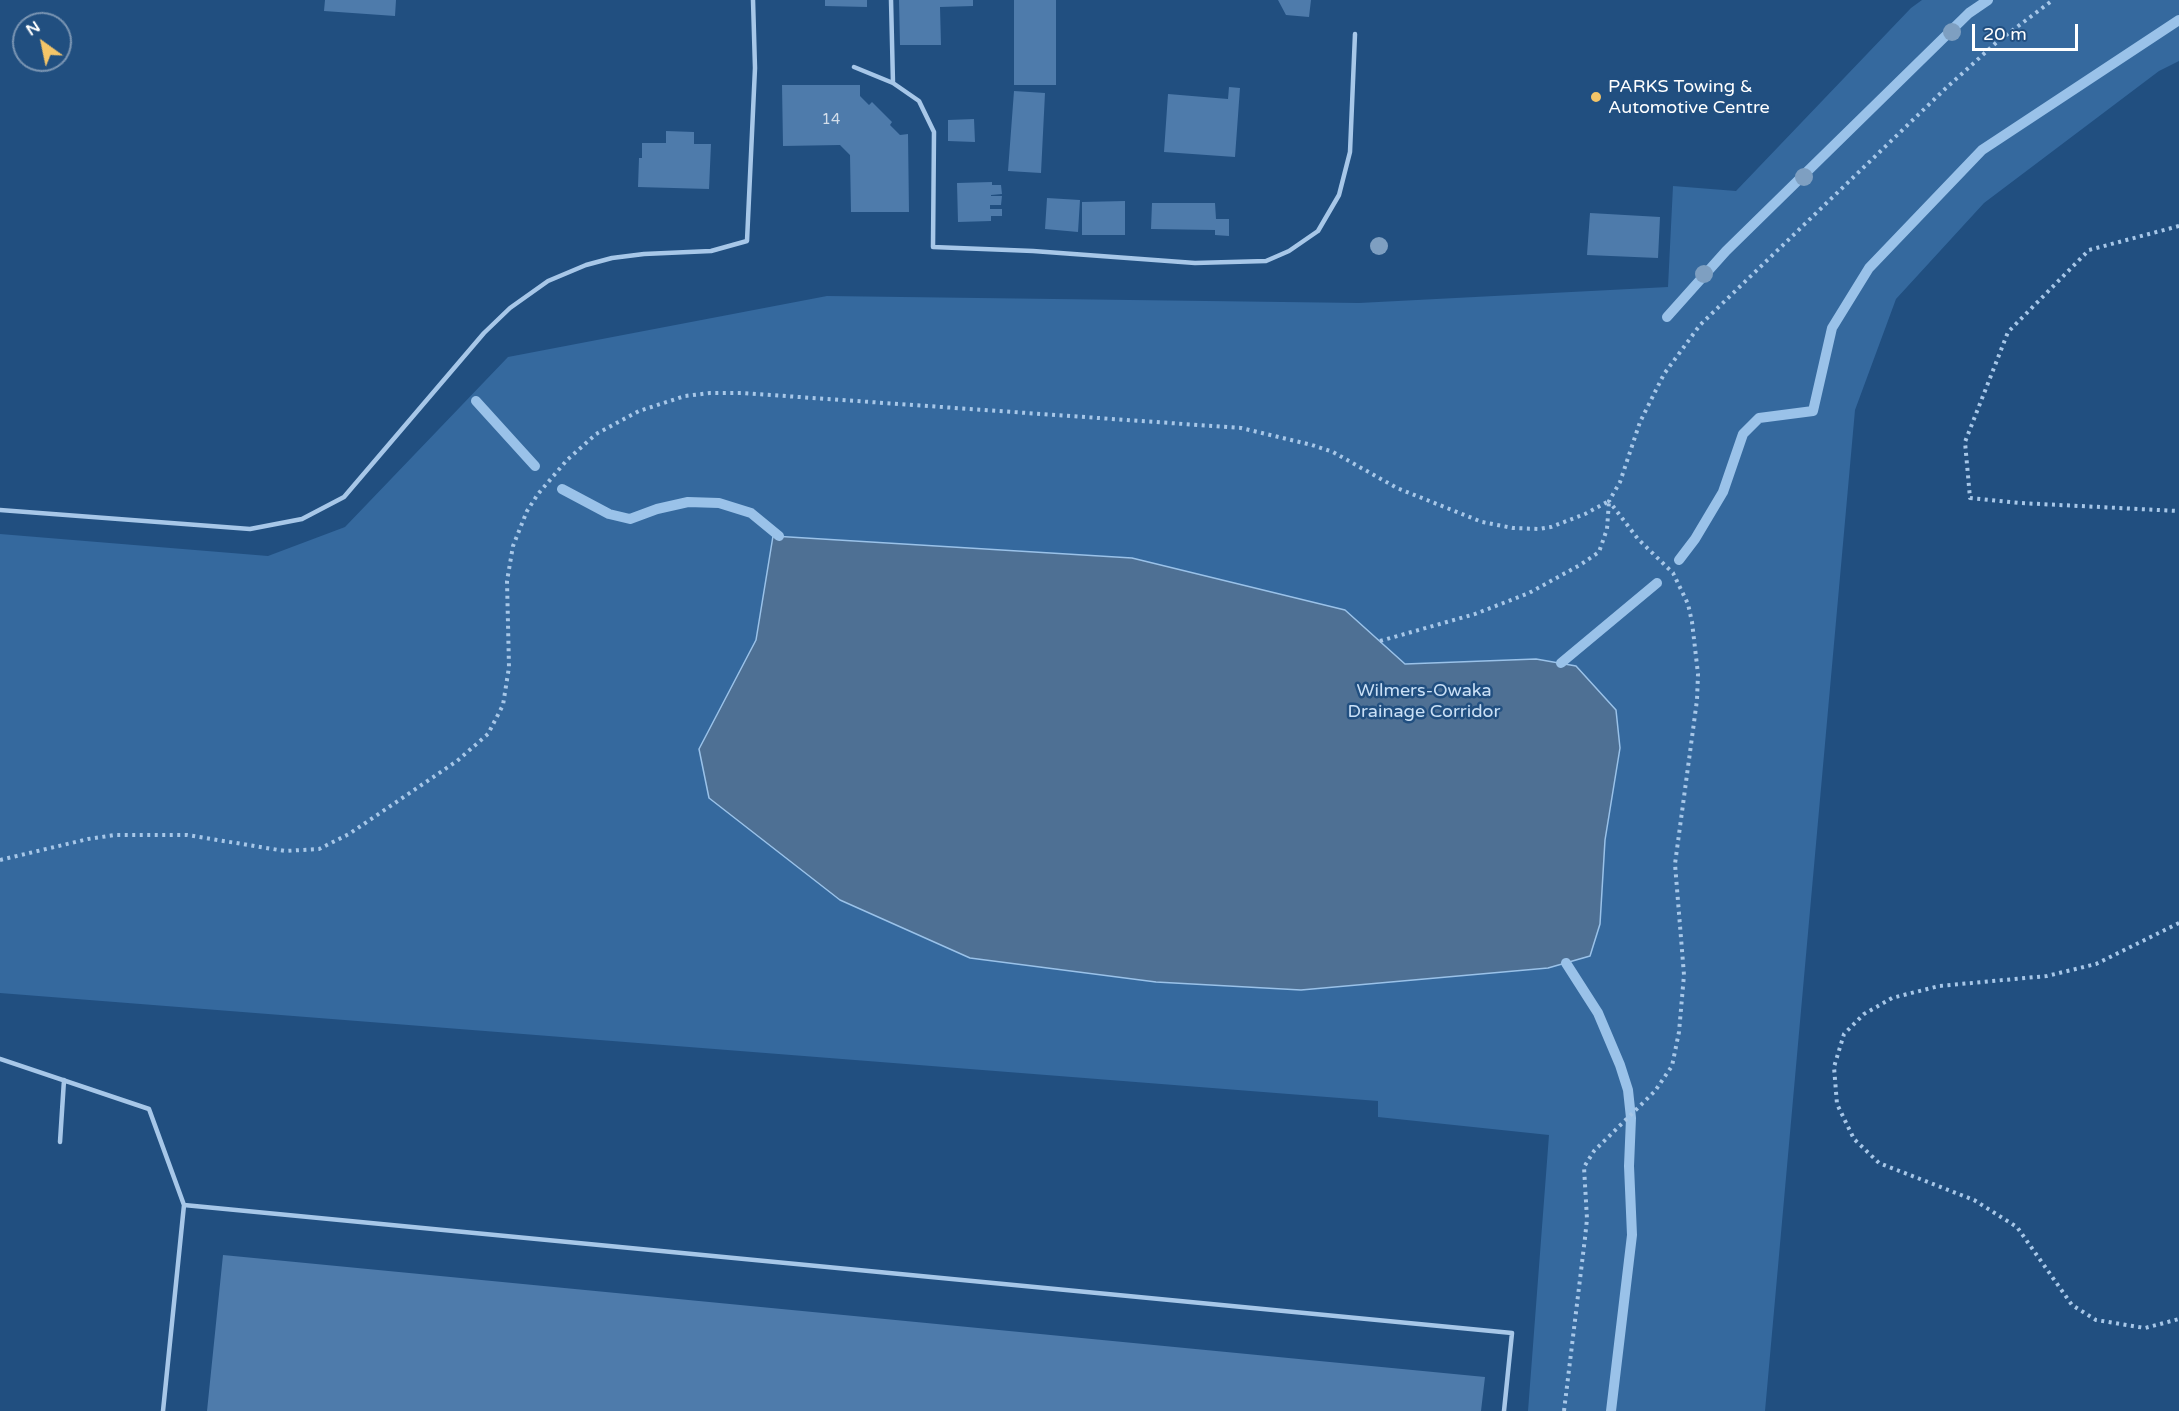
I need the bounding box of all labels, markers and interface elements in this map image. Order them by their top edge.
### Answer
north arrow [12,12,72,72]
scale bar [1975,12,2082,50]
text: N [22,17,44,40]
text: 20 m [1983,23,2027,45]
place label: PARKS Towing & Automotive Centre [1608,76,1770,118]
marker: PARKS Towing & Automotive Centre [1589,90,1603,104]
house number: 14 [822,111,840,129]
park label: Wilmers-Owaka Drainage Corridor [1348,680,1500,722]

